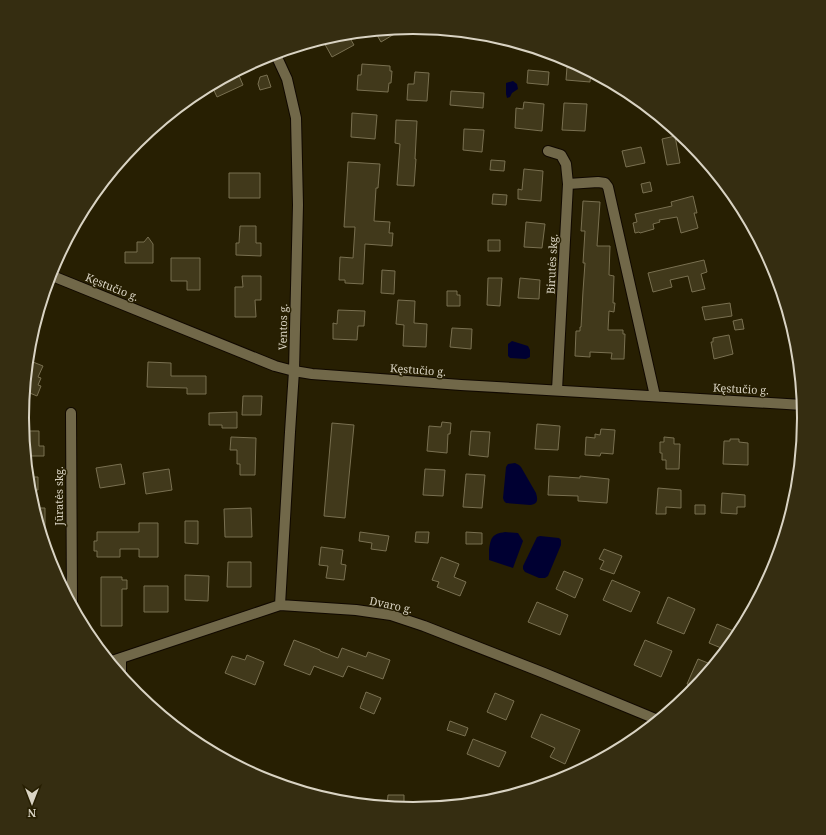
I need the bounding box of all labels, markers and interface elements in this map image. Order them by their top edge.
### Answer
street label: Birutės skg. [542,233,561,294]
street label: Kęstučio g. [83,269,141,304]
street label: Ventos g. [275,303,290,350]
street label: Kęstučio g. [390,360,447,379]
street label: Kęstučio g. [713,380,770,397]
street label: Jūratės skg. [51,466,66,527]
street label: Dvaro g. [368,593,414,616]
north arrow [12,783,52,823]
text: N [27,806,36,821]

